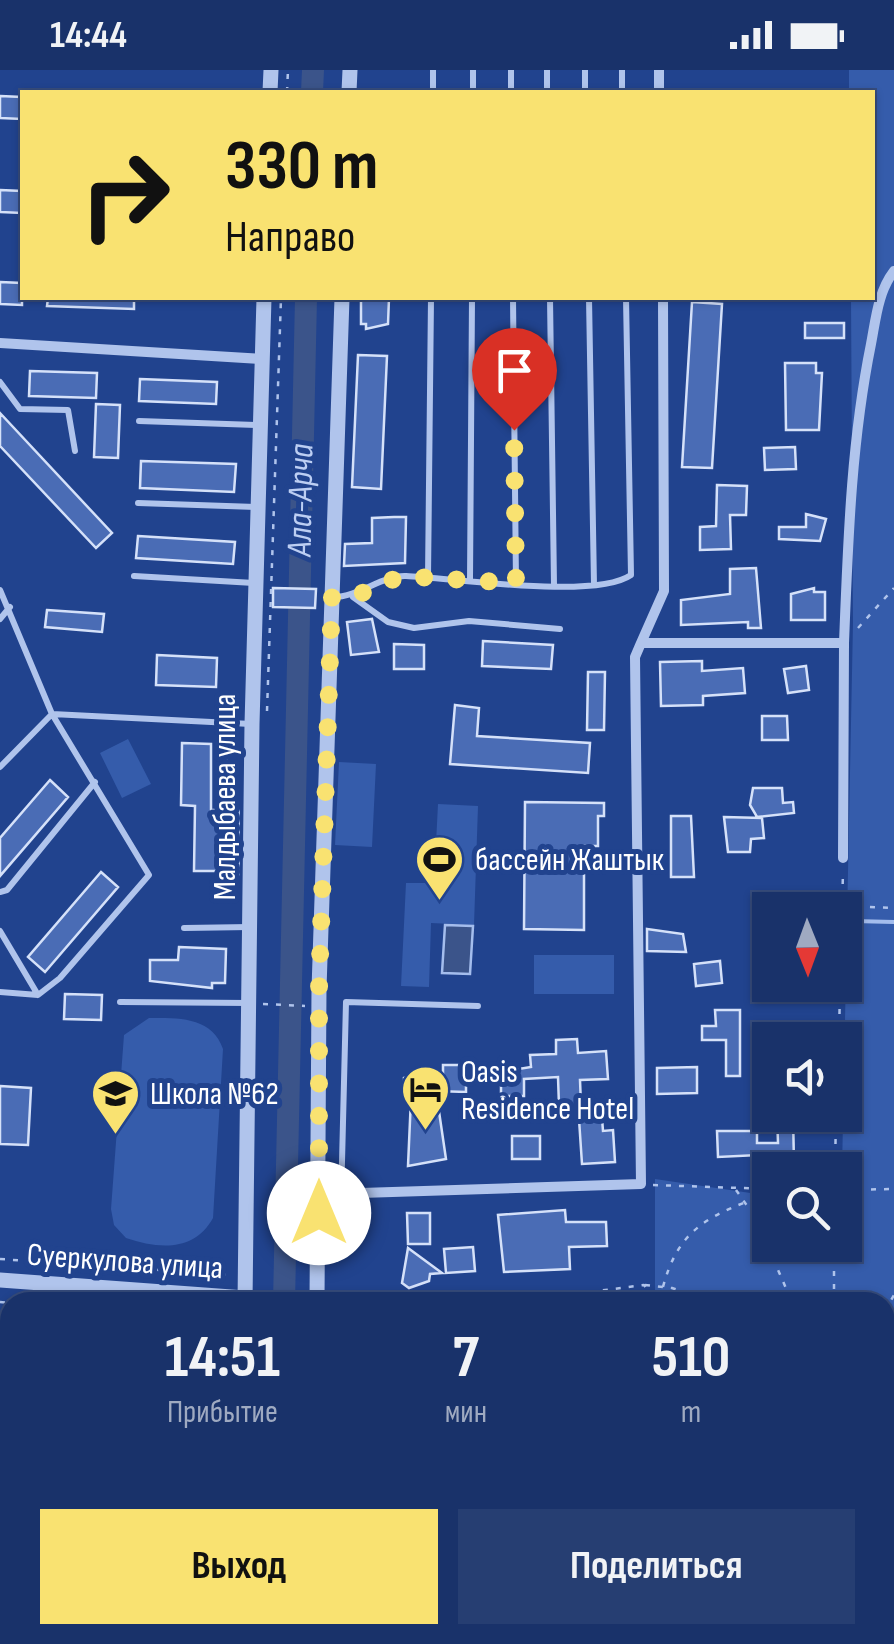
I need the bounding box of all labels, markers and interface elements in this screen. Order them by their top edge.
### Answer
text: 14:44 [50,13,127,58]
text: 330 m [225,125,378,209]
icon: right [60,130,190,260]
text: Направо [225,210,355,265]
pin [472,328,557,431]
icon: arrive [487,343,542,398]
water label: Ала-Арча [278,443,323,559]
street label: Малдыбаева улица [206,694,245,900]
sports icon: бассейн Жаштык [414,834,466,902]
place label: бассейн Жаштык [475,841,665,880]
north arrow [752,892,862,1002]
map controls [752,892,862,1262]
button: sound [752,1022,862,1132]
place label: Oasis Residence Hotel [461,1053,634,1129]
hotel icon: Oasis Residence Hotel [400,1064,452,1132]
school or university icon: Школа №62 [89,1068,141,1136]
place label: Школа №62 [150,1075,279,1114]
button: search [752,1152,862,1262]
position arrow [267,1161,371,1265]
street label: Суеркулова улица [26,1236,224,1288]
text: 14:51 [165,1322,280,1394]
text: 7 [453,1322,479,1394]
text: 510 [652,1322,730,1394]
text: Прибытие [167,1393,278,1432]
text: мин [445,1393,487,1432]
text: m [681,1393,701,1432]
button: Выход [40,1509,438,1624]
button: Поделиться [458,1509,855,1624]

